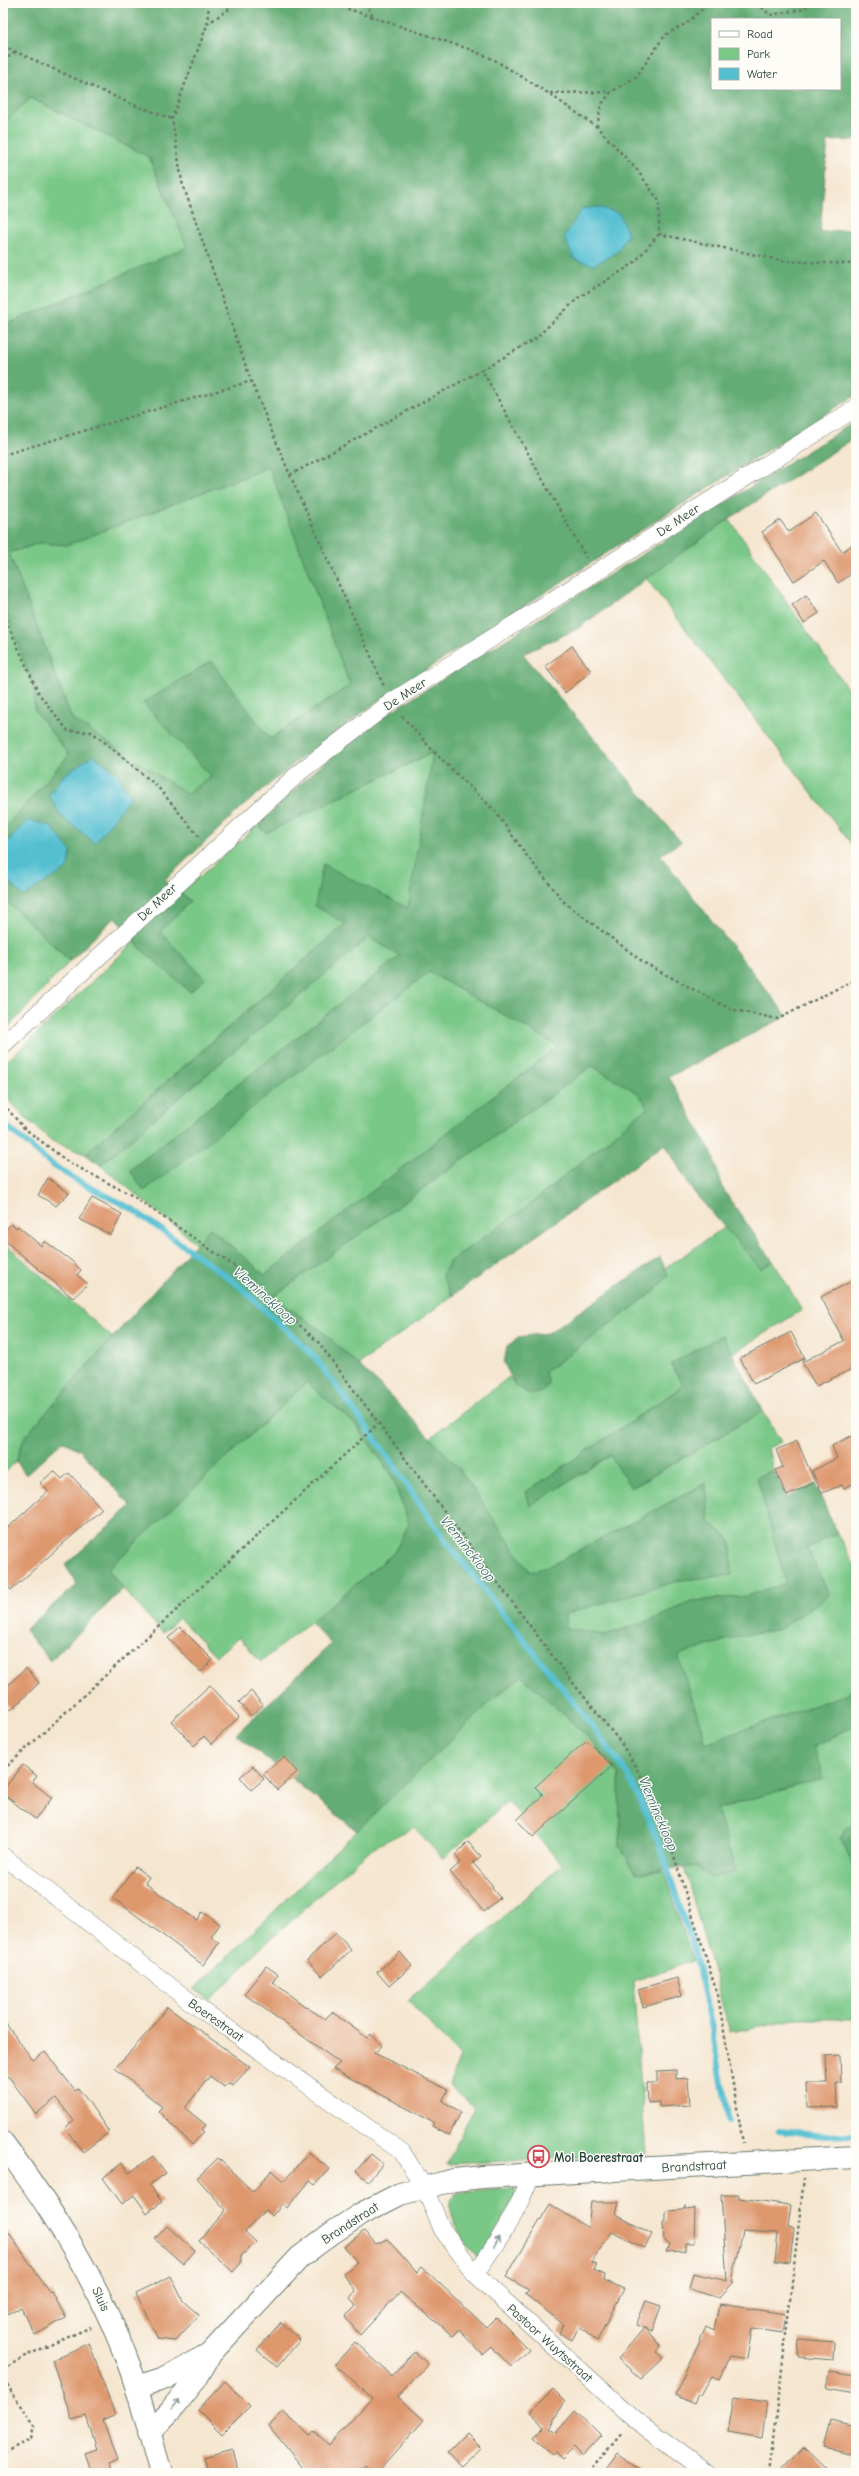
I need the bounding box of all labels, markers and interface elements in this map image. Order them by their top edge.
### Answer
legend [711,18,841,90]
text: Road [747,27,773,41]
text: Park [747,47,770,61]
text: Water [747,67,777,81]
street label: De Meer [654,500,703,539]
street label: De Meer [381,674,430,713]
street label: De Meer [134,880,180,924]
water label: Vleminckloop [230,1263,300,1329]
water label: Vleminckloop [437,1513,499,1585]
water label: Vleminckloop [635,1774,681,1854]
street label: Boerestraat [185,1995,248,2045]
bus stop icon: Mol Boerestraat [526,2144,552,2170]
place label: Mol Boerestraat [554,2150,644,2165]
street label: Brandstraat [661,2157,728,2175]
street label: Brandstraat [319,2198,382,2247]
one-way arrow [494,2236,502,2248]
street label: Sluis [89,2284,113,2314]
street label: Pastoor Wuytsstraat [504,2301,597,2386]
one-way arrow [171,2399,180,2410]

